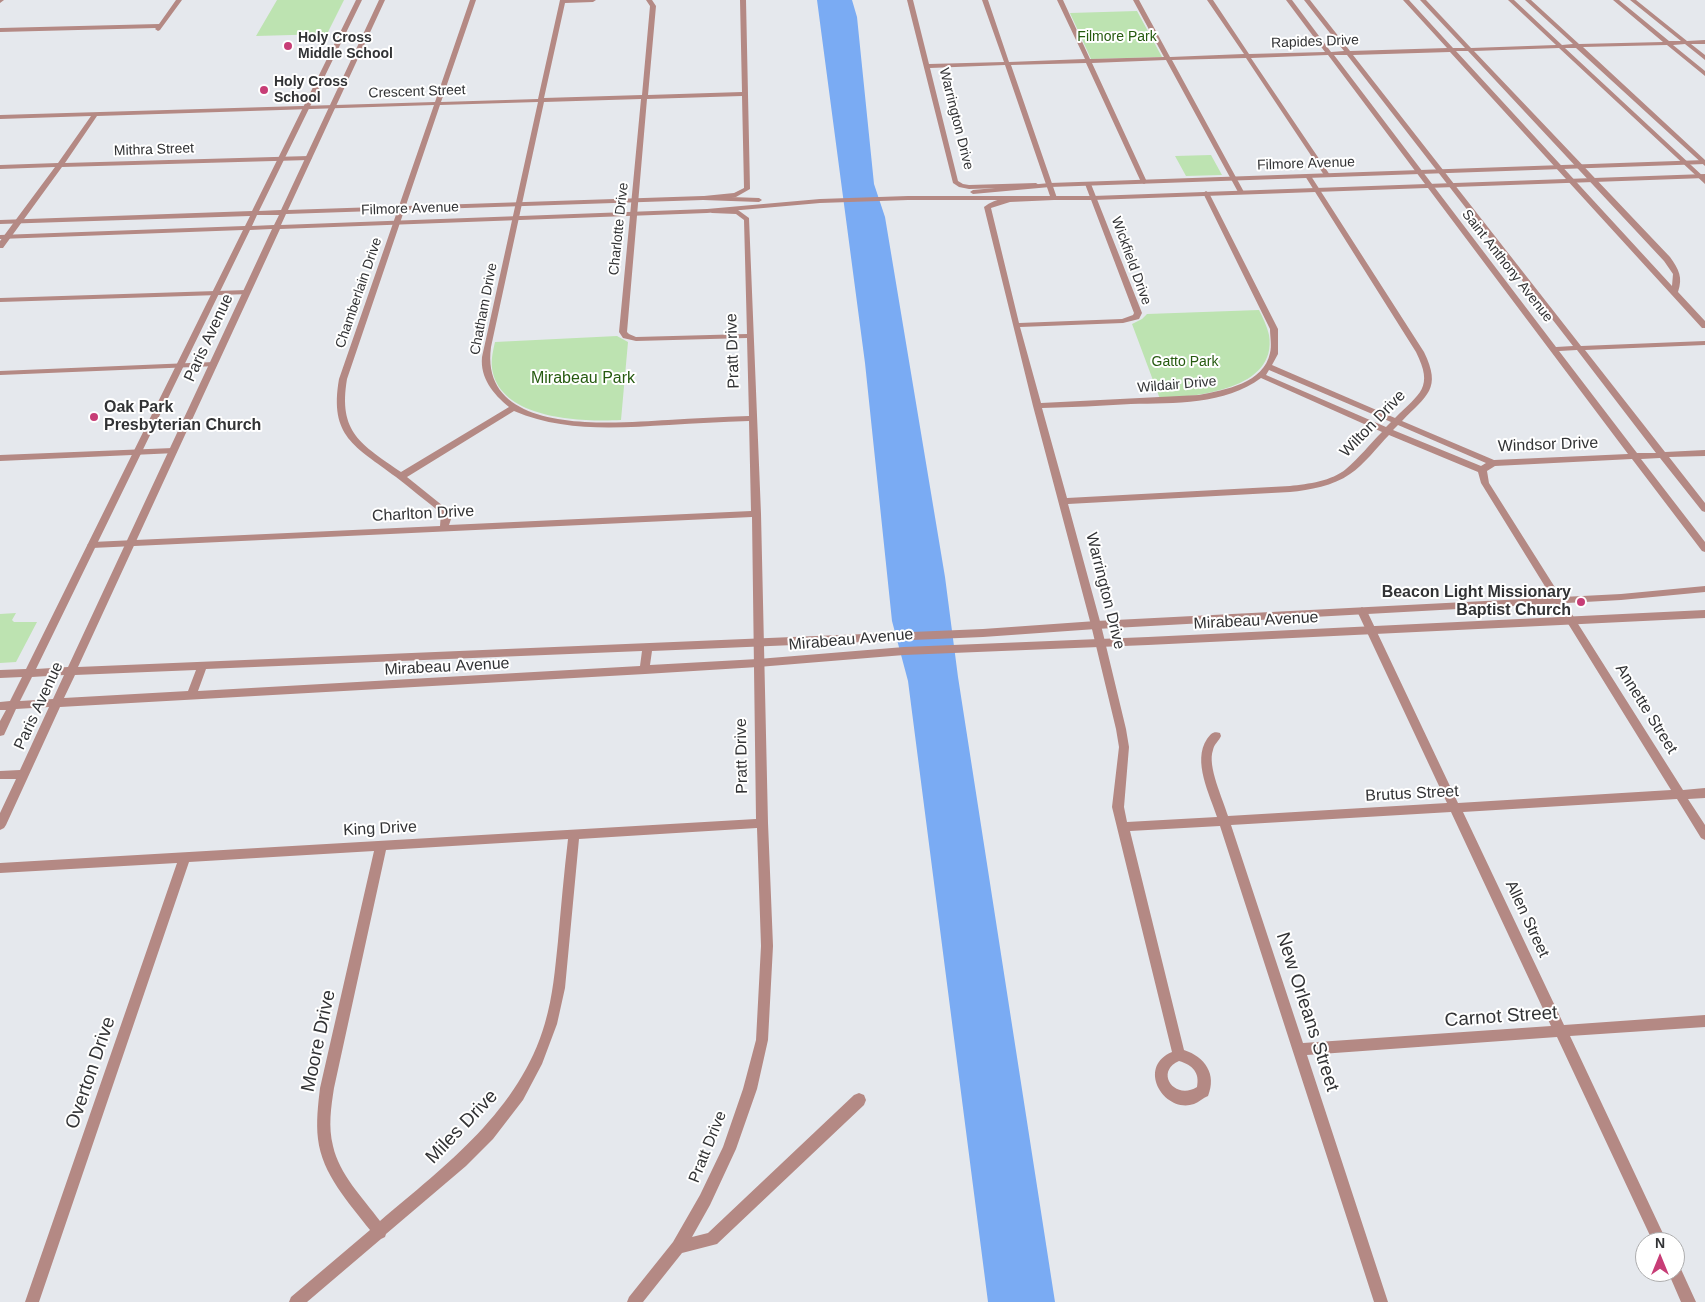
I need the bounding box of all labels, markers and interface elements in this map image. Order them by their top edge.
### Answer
park label: Filmore Park [1077,29,1157,45]
place label: Holy Cross Middle School [298,30,393,62]
street label: Rapides Drive [1271,32,1359,52]
marker: Holy Cross Middle School [282,40,294,52]
street label: Warrington Drive [935,66,977,172]
place label: Holy Cross School [274,74,348,106]
street label: Crescent Street [368,82,466,102]
marker: Holy Cross School [258,84,270,96]
street label: Mithra Street [114,140,194,160]
street label: Filmore Avenue [1257,154,1355,174]
street label: Charlotte Drive [606,182,632,276]
street label: Filmore Avenue [361,199,459,219]
street label: Saint Anthony Avenue [1458,206,1556,326]
street label: Wickfield Drive [1107,215,1155,307]
street label: Chamberlain Drive [332,235,386,351]
street label: Chatham Drive [467,262,501,356]
street label: Paris Avenue [180,291,238,385]
street label: Pratt Drive [722,313,744,389]
park label: Gatto Park [1152,354,1218,370]
park label: Mirabeau Park [531,369,635,389]
street label: Wildair Drive [1137,373,1217,397]
street label: Wilton Drive [1336,386,1410,462]
place label: Oak Park Presbyterian Church [104,398,261,436]
marker: Oak Park Presbyterian Church [88,411,100,423]
street label: Windsor Drive [1497,434,1599,456]
street label: Charlton Drive [371,502,475,526]
street label: Warrington Drive [1081,531,1129,651]
place label: Beacon Light Missionary Baptist Church [1382,583,1571,621]
marker: Beacon Light Missionary Baptist Church [1575,596,1587,608]
street label: Mirabeau Avenue [1193,608,1319,634]
street label: Mirabeau Avenue [788,625,914,655]
street label: Mirabeau Avenue [384,654,510,680]
street label: Paris Avenue [10,659,68,753]
street label: Annette Street [1611,661,1681,757]
street label: Pratt Drive [732,718,752,794]
street label: Brutus Street [1365,782,1459,806]
street label: King Drive [343,817,417,841]
street label: Allen Street [1501,877,1553,961]
street label: New Orleans Street [1271,930,1343,1094]
street label: Moore Drive [297,988,341,1094]
street label: Carnot Street [1444,1002,1558,1032]
street label: Overton Drive [61,1014,121,1132]
street label: Miles Drive [421,1085,503,1169]
street label: Pratt Drive [685,1108,731,1186]
north arrow [1635,1232,1685,1282]
text: N [1655,1235,1665,1251]

